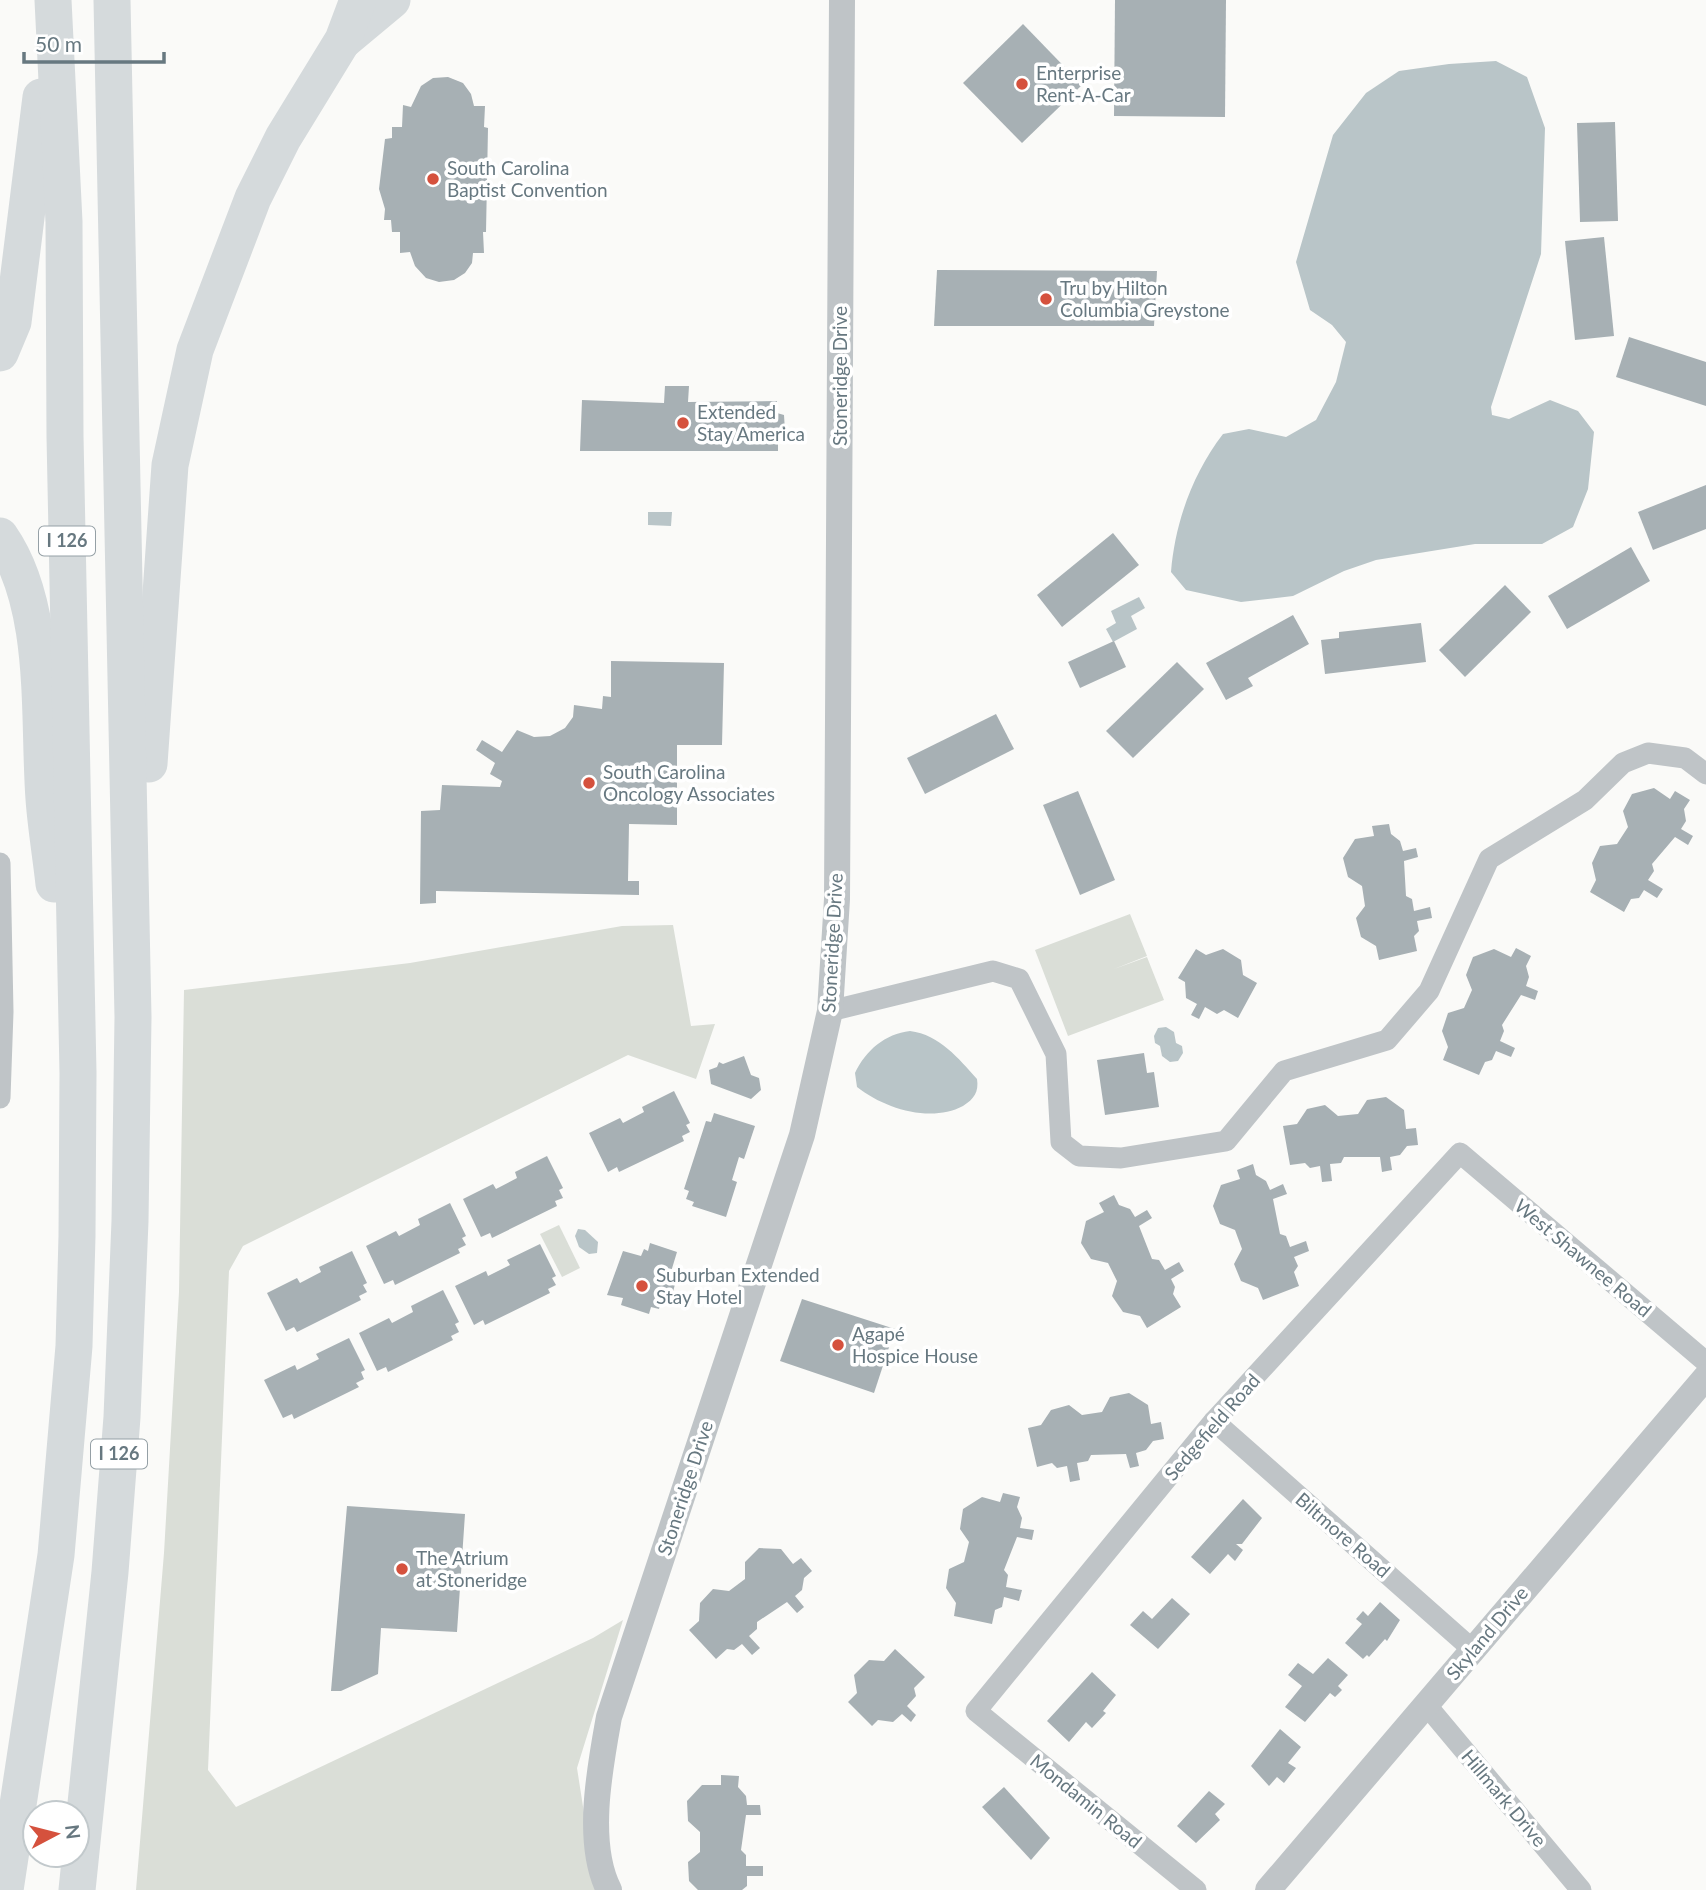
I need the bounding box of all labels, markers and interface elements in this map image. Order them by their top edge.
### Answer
scale bar [24,21,164,65]
text: 50 m [35,31,82,56]
place label: Enterprise Rent-A-Car [1036,61,1131,106]
marker: Enterprise Rent-A-Car [1014,76,1030,92]
place label: South Carolina Baptist Convention [447,156,608,201]
marker: South Carolina Baptist Convention [425,171,441,187]
place label: Tru by Hilton Columbia Greystone [1060,276,1230,321]
marker: Tru by Hilton Columbia Greystone [1038,291,1054,307]
street label: Stoneridge Drive [828,306,851,446]
place label: Extended Stay America [697,400,805,445]
marker: Extended Stay America [675,415,691,431]
road number: I 126 [39,526,95,556]
place label: South Carolina Oncology Associates [603,760,775,805]
marker: South Carolina Oncology Associates [581,775,597,791]
street label: Stoneridge Drive [816,872,847,1014]
street label: West Shawnee Road [1510,1194,1656,1321]
place label: Suburban Extended Stay Hotel [656,1263,820,1308]
marker: Suburban Extended Stay Hotel [634,1278,650,1294]
place label: Agapé Hospice House [852,1322,978,1367]
marker: Agapé Hospice House [830,1337,846,1353]
street label: Sedgefield Road [1159,1369,1264,1485]
street label: Stoneridge Drive [652,1418,717,1558]
road number: I 126 [91,1440,147,1469]
street label: Biltmore Road [1291,1487,1395,1582]
place label: The Atrium at Stoneridge [416,1546,527,1591]
marker: The Atrium at Stoneridge [394,1561,410,1577]
street label: Skyland Drive [1441,1581,1532,1684]
street label: Hillmark Drive [1457,1744,1552,1851]
street label: Mondamin Road [1026,1749,1147,1853]
north arrow [21,1799,91,1869]
text: N [61,1823,86,1841]

